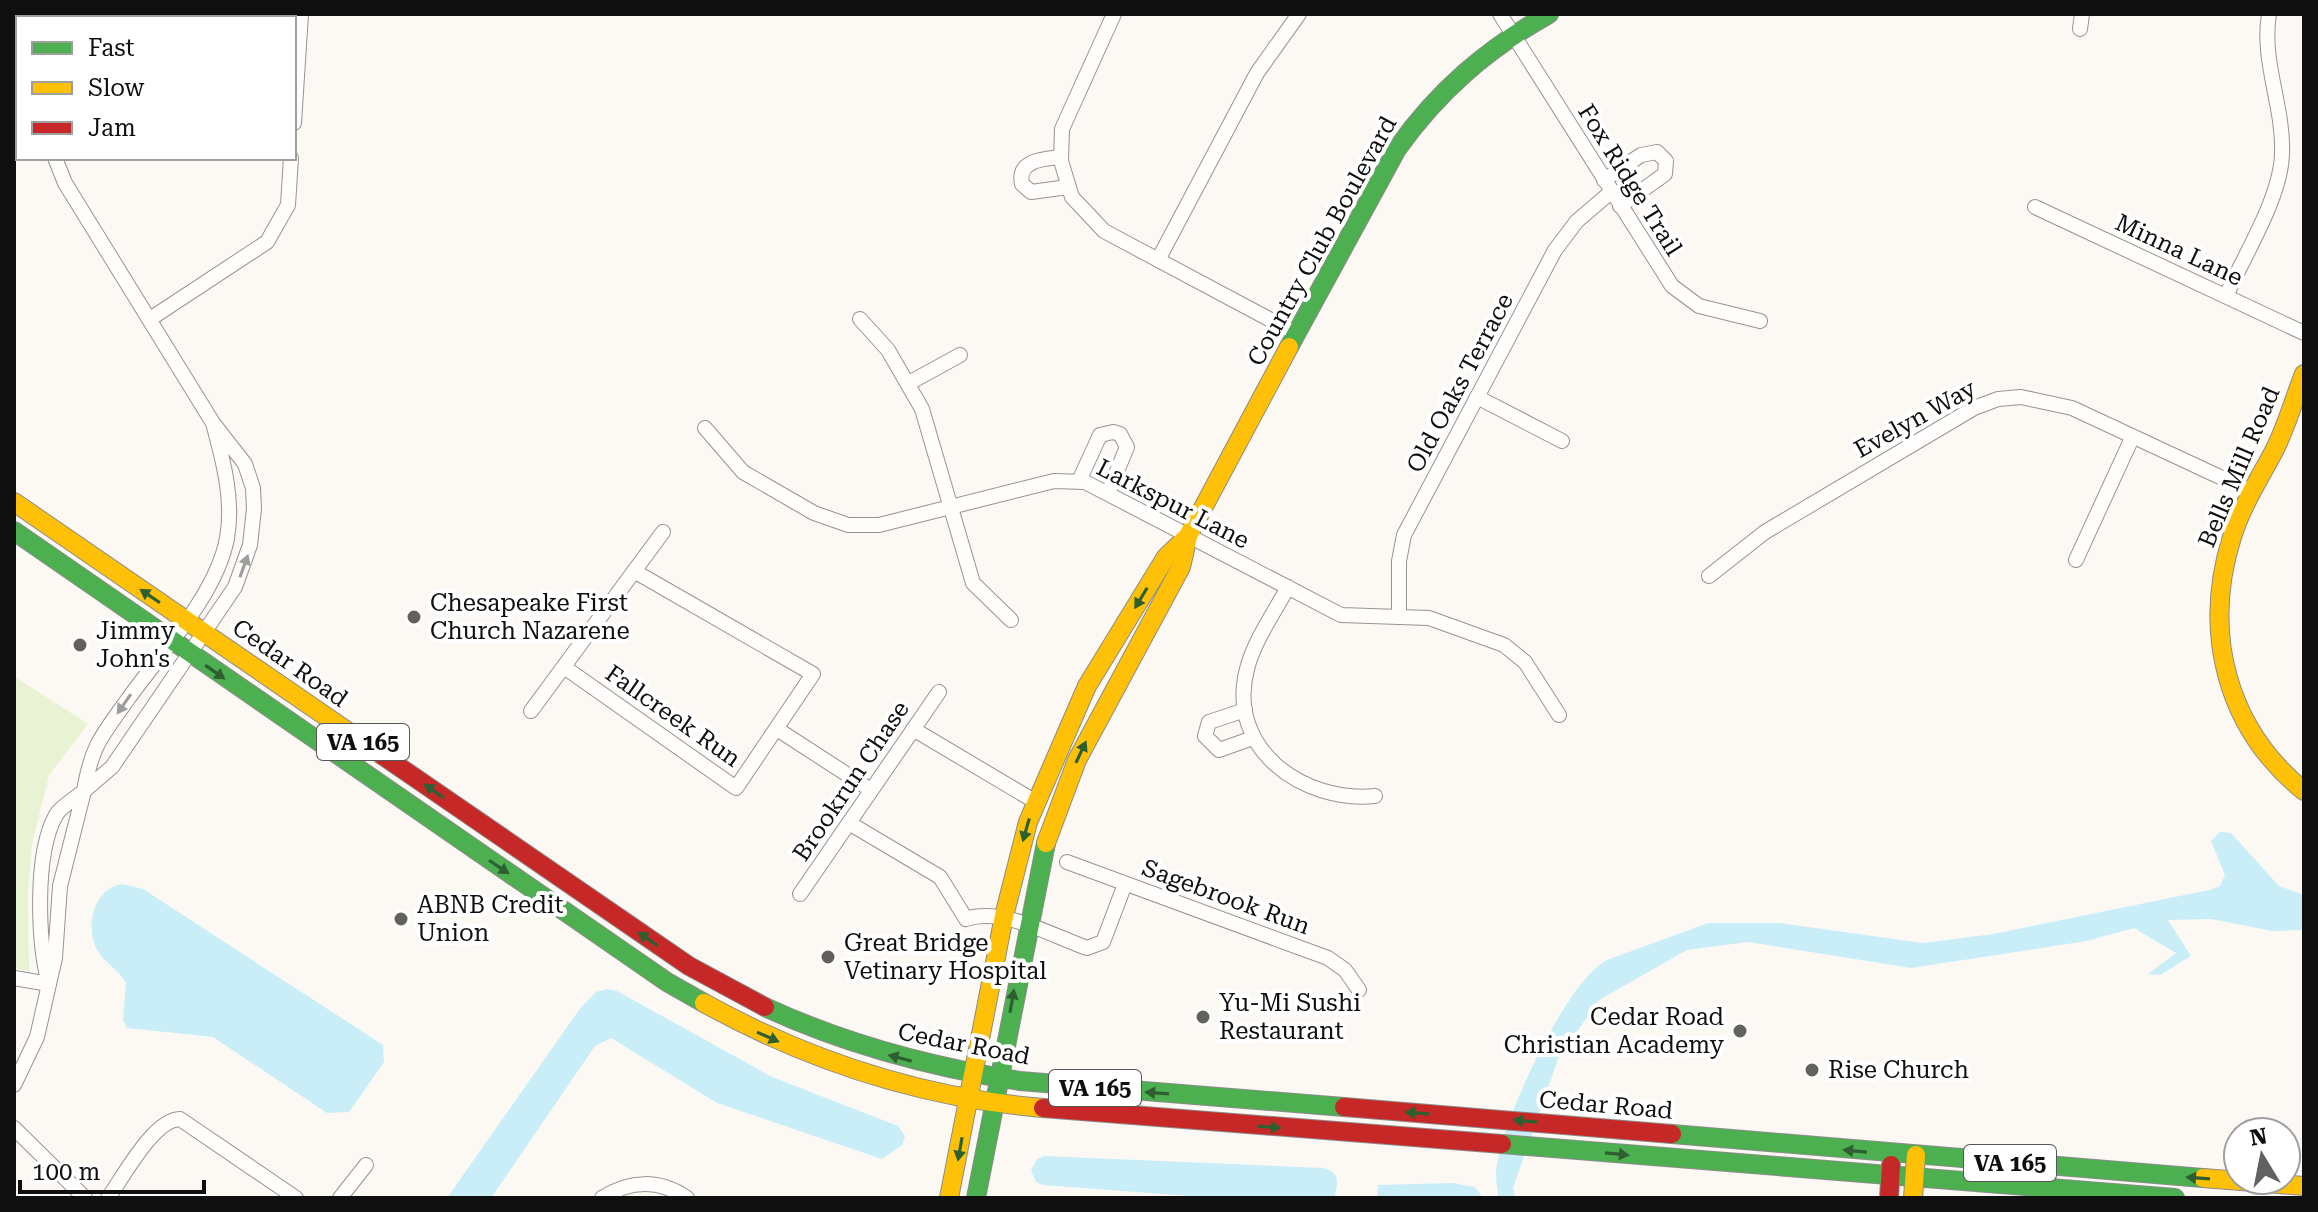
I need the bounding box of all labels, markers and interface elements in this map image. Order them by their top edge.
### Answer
legend [16,16,296,160]
text: Fast [88,34,135,62]
text: Slow [88,74,145,102]
street label: Fox Ridge Trail [1572,99,1688,261]
street label: Country Club Boulevard [1242,111,1402,371]
text: Jam [88,114,136,142]
street label: Minna Lane [2111,208,2247,292]
street label: Old Oaks Terrace [1401,289,1519,477]
street label: Evelyn Way [1849,374,1981,464]
street label: Bells Mill Road [2193,382,2285,552]
street label: Larkspur Lane [1092,453,1254,555]
one-way arrow [238,554,250,578]
one-way arrow [1135,587,1149,609]
one-way arrow [140,589,161,604]
place label: Chesapeake First Church Nazarene [430,589,630,645]
marker: Chesapeake First Church Nazarene [405,608,423,626]
street label: Cedar Road [227,613,353,713]
place label: Jimmy John's [96,617,176,673]
marker: Jimmy John's [71,636,89,654]
street label: Fallcreek Run [600,659,746,773]
one-way arrow [205,664,226,679]
one-way arrow [117,694,132,715]
street label: Brookrun Chase [787,696,915,866]
road number: VA 165 [317,724,409,760]
one-way arrow [1074,740,1088,764]
one-way arrow [423,784,444,799]
one-way arrow [1020,818,1032,843]
street label: Sagebrook Run [1138,854,1314,940]
one-way arrow [488,859,510,874]
place label: ABNB Credit Union [417,891,563,947]
marker: ABNB Credit Union [392,910,410,928]
place label: Great Bridge Vetinary Hospital [844,929,1047,985]
one-way arrow [637,932,658,947]
marker: Great Bridge Vetinary Hospital [819,948,837,966]
one-way arrow [1006,989,1019,1014]
place label: Yu-Mi Sushi Restaurant [1219,989,1361,1045]
place label: Cedar Road Christian Academy [1504,1003,1725,1059]
marker: Yu-Mi Sushi Restaurant [1194,1008,1212,1026]
street label: Cedar Road [896,1017,1032,1071]
marker: Cedar Road Christian Academy [1731,1022,1749,1040]
one-way arrow [756,1030,780,1044]
one-way arrow [888,1052,913,1064]
place label: Rise Church [1828,1056,1969,1084]
marker: Rise Church [1803,1061,1821,1079]
road number: VA 165 [1049,1070,1141,1106]
street label: Cedar Road [1538,1085,1674,1125]
one-way arrow [1144,1086,1169,1099]
one-way arrow [1404,1106,1429,1119]
one-way arrow [1512,1115,1537,1128]
north arrow [2222,1116,2302,1196]
one-way arrow [1257,1121,1282,1134]
text: N [2248,1123,2269,1151]
one-way arrow [954,1137,966,1162]
scale bar [20,1144,204,1194]
one-way arrow [1842,1144,1867,1157]
road number: VA 165 [1964,1145,2056,1181]
one-way arrow [1605,1148,1630,1161]
text: 100 m [32,1158,100,1186]
one-way arrow [2185,1171,2210,1184]

